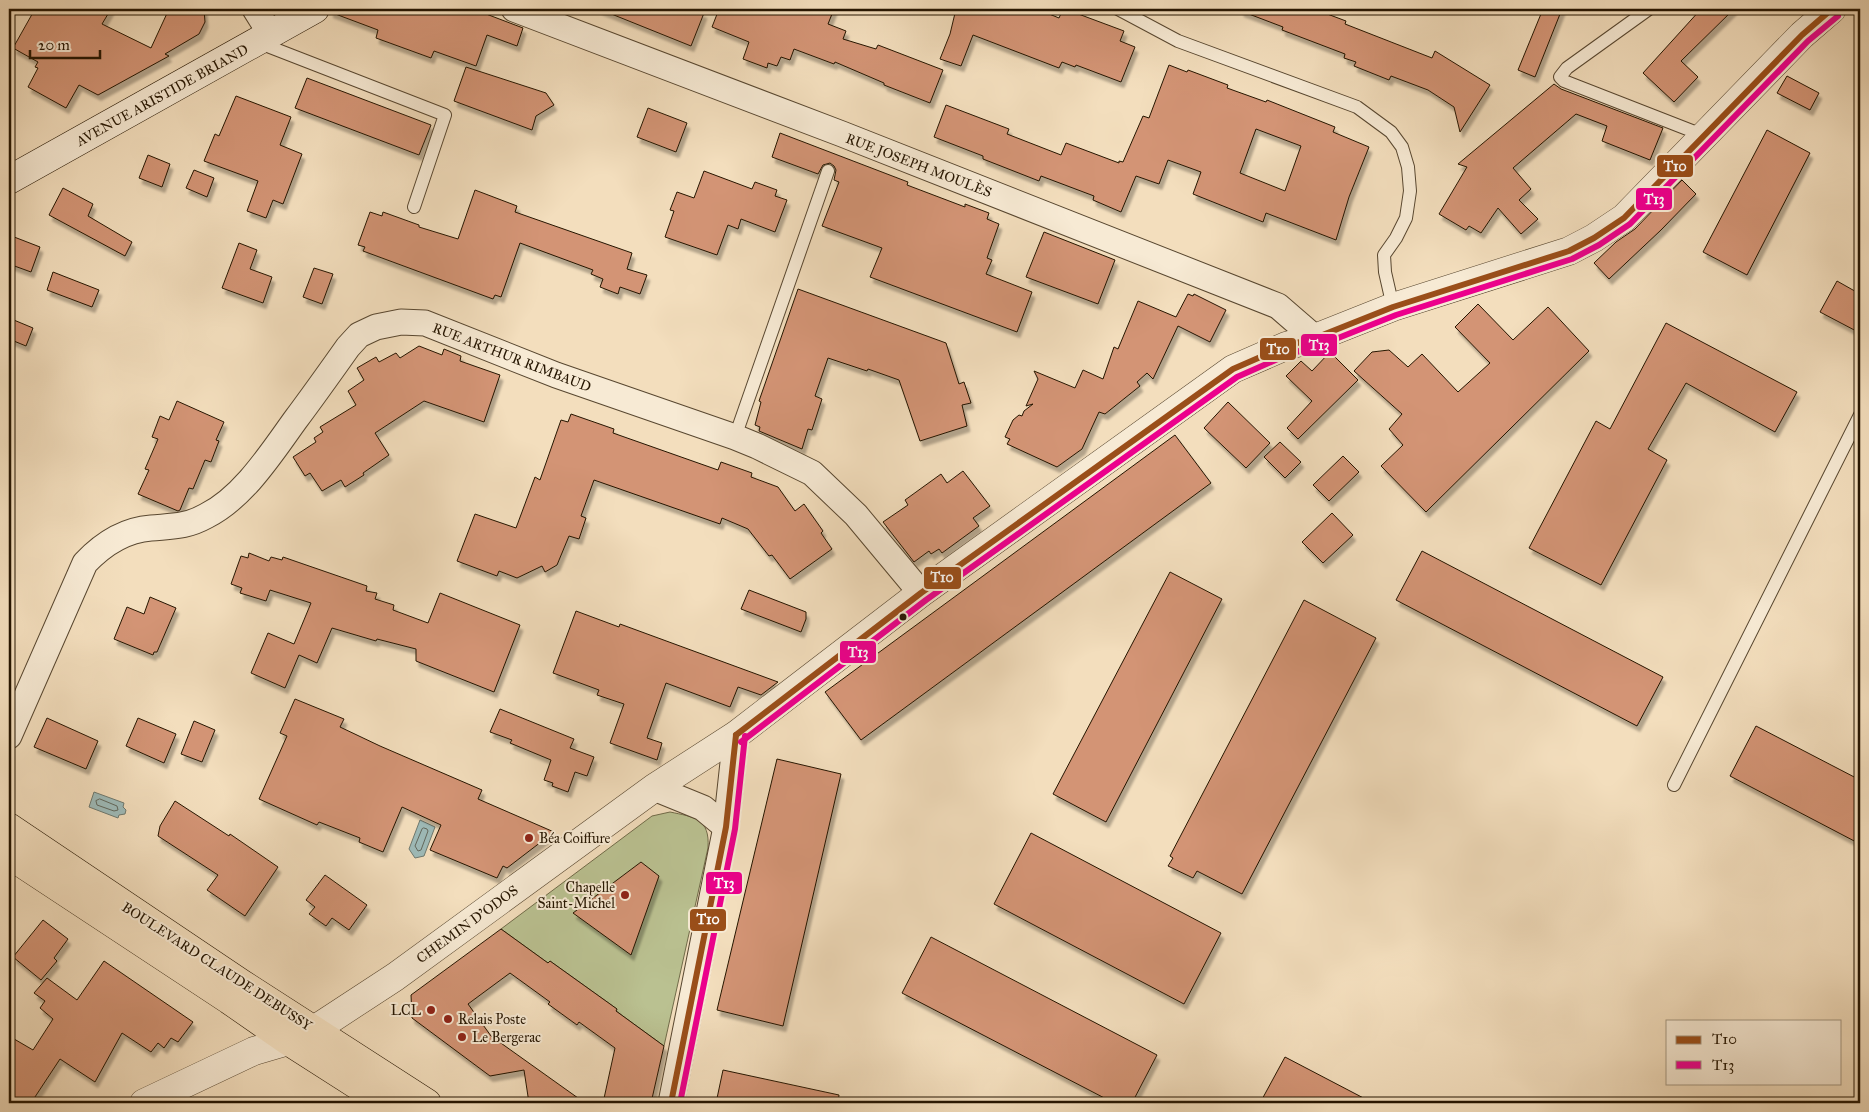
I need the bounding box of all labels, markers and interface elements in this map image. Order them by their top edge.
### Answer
scale bar [30,28,100,60]
text: 20 m [38,36,70,54]
street label: AVENUE ARISTIDE BRIAND [72,41,251,150]
street label: RUE JOSEPH MOULÈS [843,128,995,202]
line badge: T10 [1656,154,1694,178]
text: T10 [1662,158,1687,175]
line badge: T13 [1635,187,1673,211]
text: T13 [1643,191,1665,209]
street label: RUE ARTHUR RIMBAUD [430,319,594,396]
line badge: T13 [1300,333,1338,357]
line badge: T10 [1259,337,1297,361]
text: T13 [1308,337,1330,355]
text: T10 [1265,341,1290,358]
line badge: T10 [923,566,962,590]
text: T10 [929,569,954,586]
unlabelled marker [898,612,908,622]
line badge: T13 [839,640,877,664]
text: T13 [847,644,869,662]
place label: Béa Coiffure [539,830,611,847]
marker: Béa Coiffure [523,832,535,844]
line badge: T13 [705,871,743,895]
text: T13 [713,875,735,893]
place label: Chapelle Saint-Michel [537,879,615,912]
street label: CHEMIN D'ODOS [413,882,522,967]
marker: Chapelle Saint-Michel [619,889,631,901]
street label: BOULEVARD CLAUDE DEBUSSY [118,898,316,1035]
line badge: T10 [689,908,727,932]
text: T10 [695,911,720,928]
place label: LCL [391,1002,422,1019]
marker: LCL [425,1004,437,1016]
place label: Relais Poste [458,1011,526,1028]
marker: Relais Poste [442,1013,454,1025]
legend [1666,1020,1842,1084]
place label: Le Bergerac [472,1029,541,1046]
text: T10 [1712,1030,1737,1048]
marker: Le Bergerac [456,1031,468,1043]
text: T13 [1712,1056,1734,1074]

